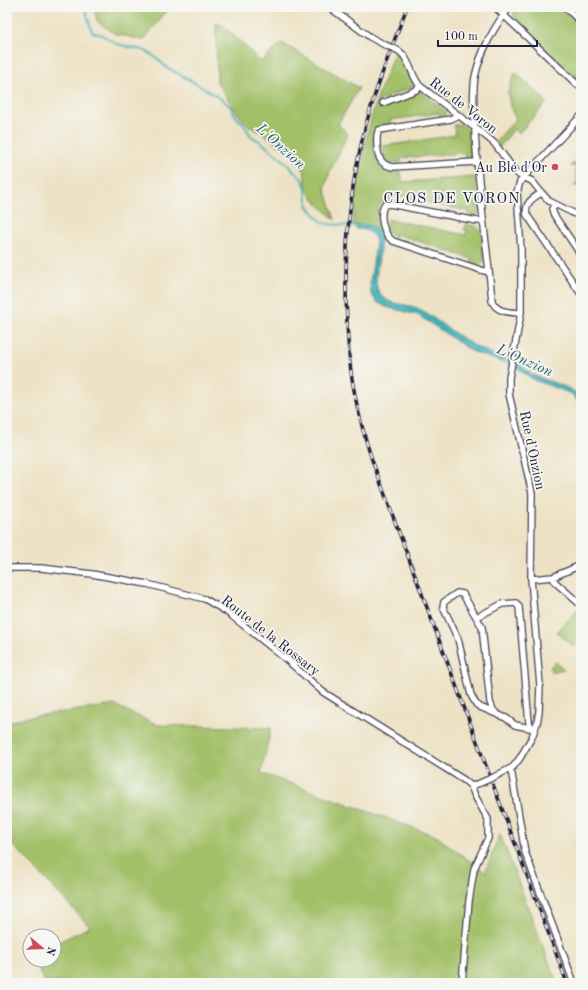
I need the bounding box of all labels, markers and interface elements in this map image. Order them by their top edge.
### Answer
scale bar [438,22,537,48]
text: 100 m [444,31,478,43]
street label: Rue de Voron [427,75,500,137]
water label: L'Onzion [252,121,308,173]
place label: Au Blé d'Or [475,161,547,175]
marker: Au Blé d'Or [550,162,560,172]
district label: CLOS DE VORON [383,192,521,207]
water label: L'Onzion [493,342,555,381]
street label: Rue d'Onzion [517,409,547,491]
street label: Route de la Rossary [218,593,323,679]
north arrow [22,928,62,968]
text: N [43,945,57,957]

